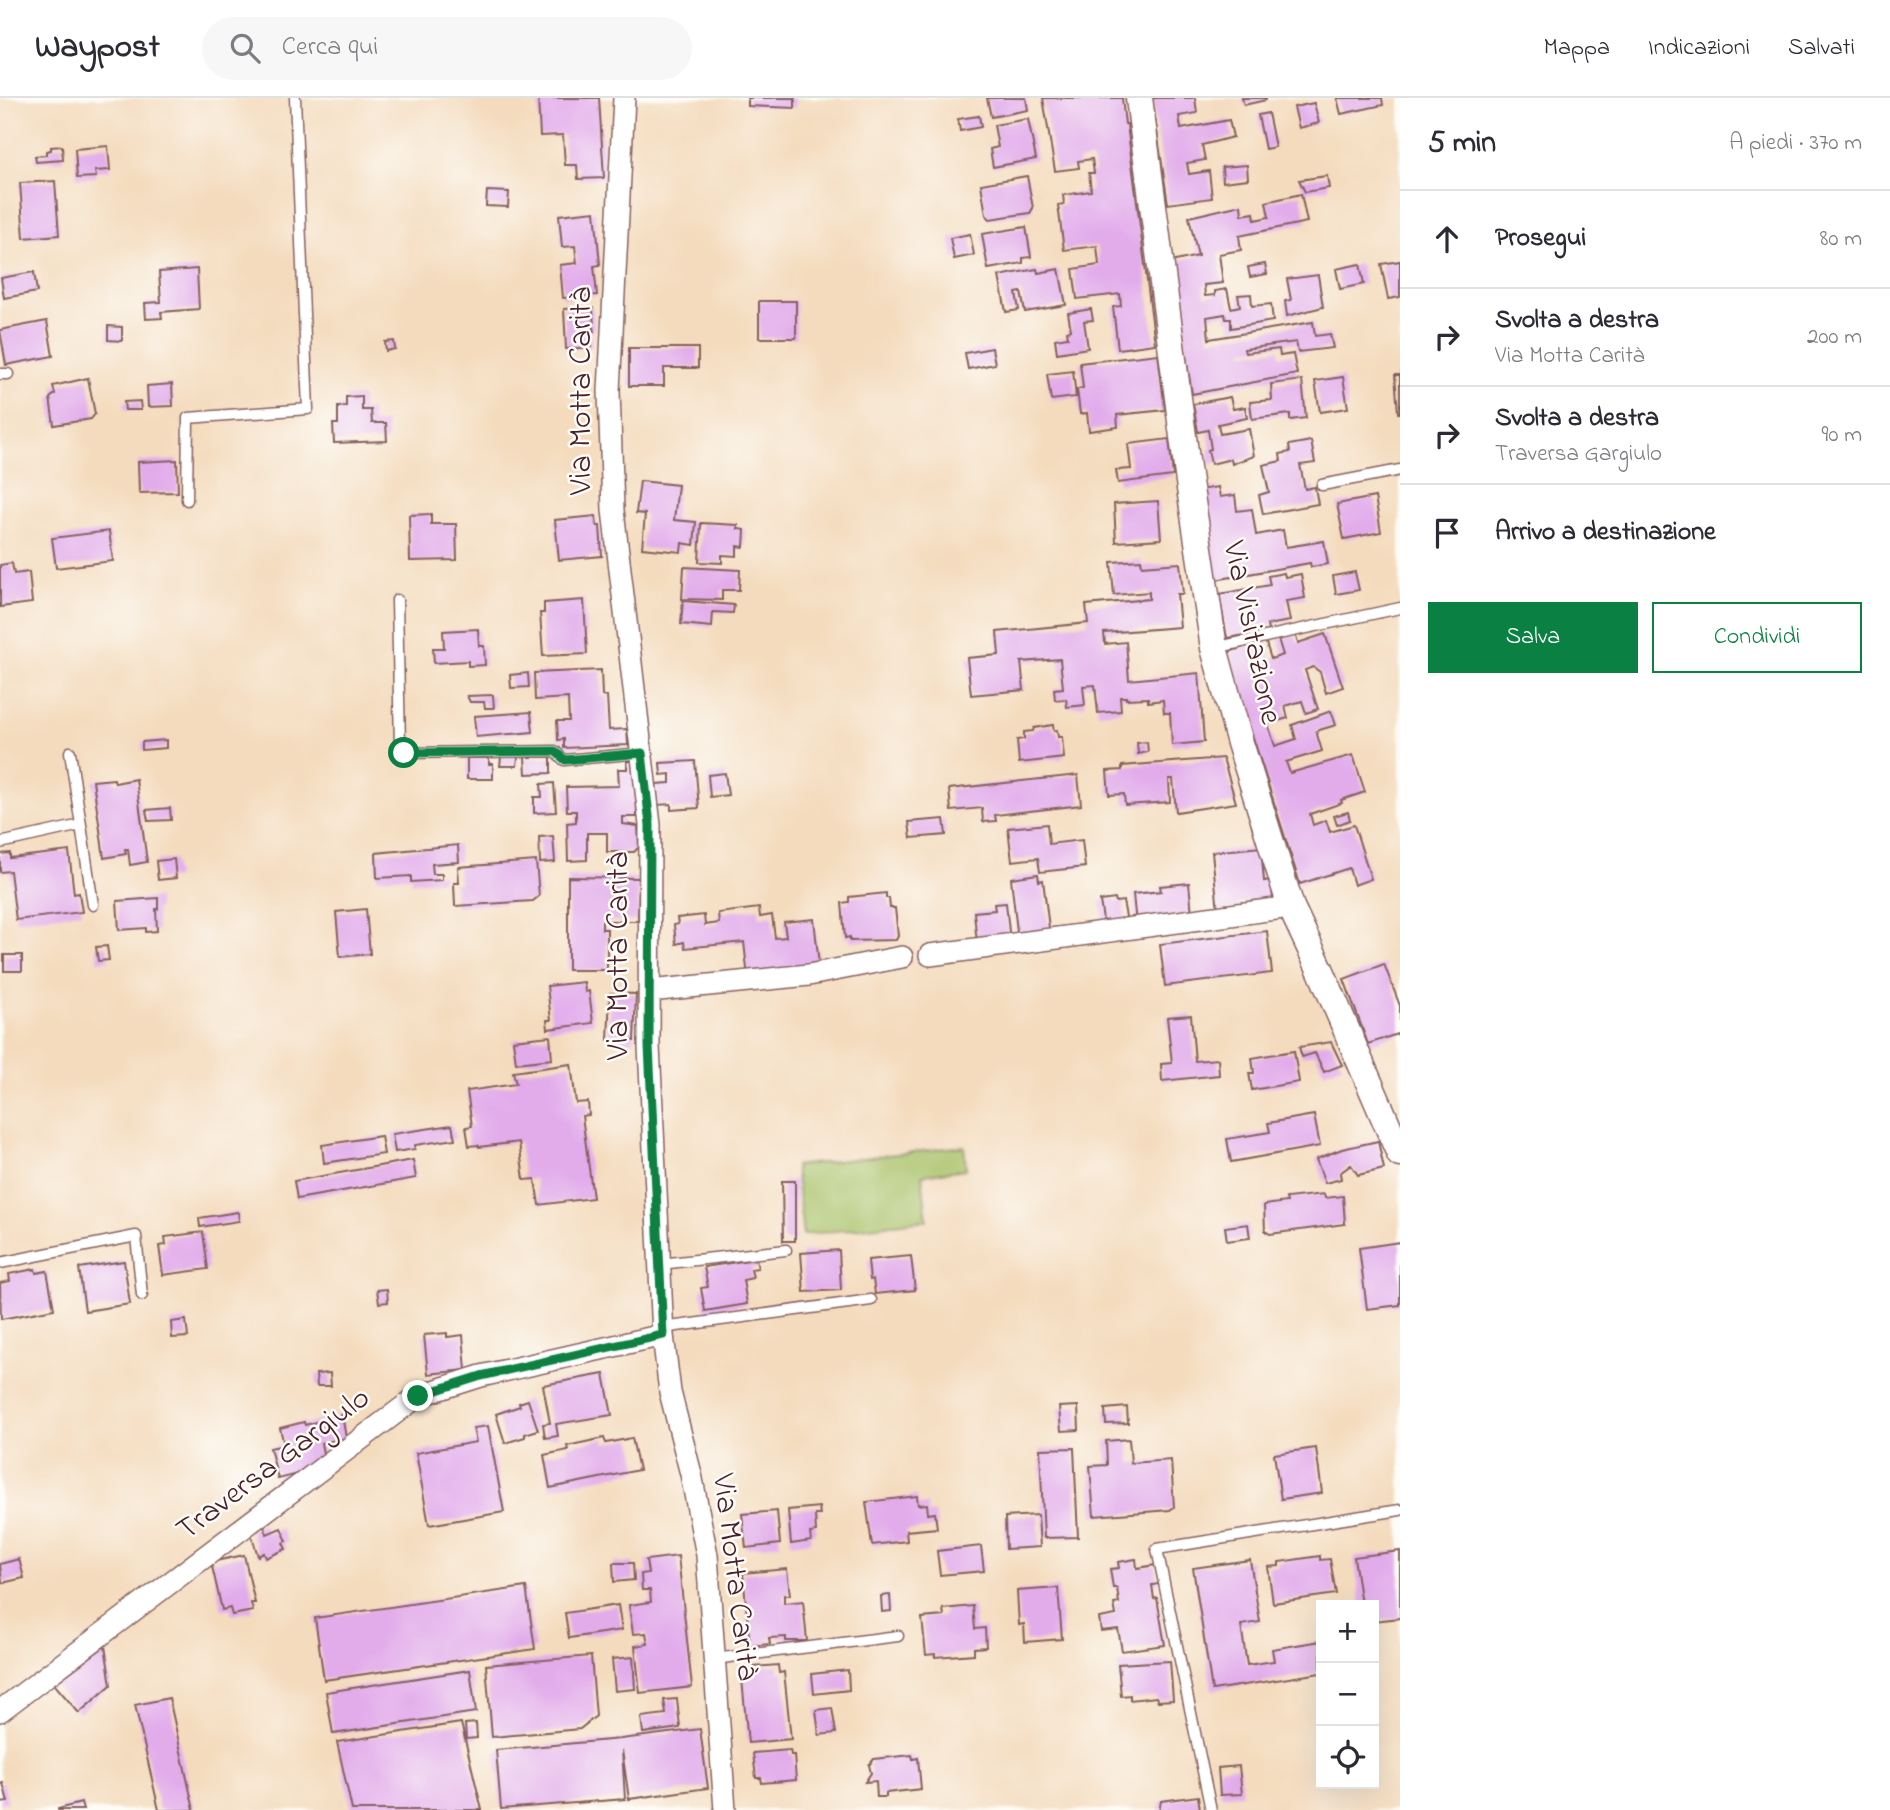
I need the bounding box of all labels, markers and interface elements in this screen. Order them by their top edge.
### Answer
search box [202,17,692,80]
text: Waypost [35,24,160,72]
icon: search [226,29,264,67]
text: Cerca qui [282,29,378,67]
text: Mappa [1543,31,1610,66]
text: Indicazioni [1648,31,1750,66]
text: Salvati [1788,31,1855,66]
text: 5 min [1428,122,1496,166]
text: A piedi · 370 m [1729,127,1862,160]
icon: ahead [1428,220,1466,258]
text: Prosegui [1495,220,1586,258]
text: 80 m [1820,223,1862,256]
street label: Via Motta Carità [559,287,606,496]
text: Svolta a destra [1495,302,1659,340]
icon: right [1428,318,1466,356]
text: 200 m [1807,321,1862,354]
text: Via Motta Carità [1495,340,1645,373]
text: Svolta a destra [1495,400,1659,438]
icon: right [1428,416,1466,454]
text: 90 m [1822,419,1862,452]
text: Traversa Gargiulo [1495,438,1662,471]
icon: arrive [1428,514,1466,552]
text: Arrivo a destinazione [1495,514,1716,552]
street label: Via Visitazione [1208,536,1293,730]
button: Salva [1428,602,1638,673]
button: Condividi [1652,602,1862,673]
route start [388,737,419,768]
street label: Via Motta Carità [596,852,643,1061]
street label: Traversa Gargiulo [167,1376,381,1554]
route end [402,1380,433,1411]
street label: Via Motta Carità [698,1470,770,1683]
map controls [1316,1600,1379,1789]
button: + [1316,1600,1379,1663]
button: − [1316,1663,1379,1726]
button: locate [1316,1726,1379,1789]

